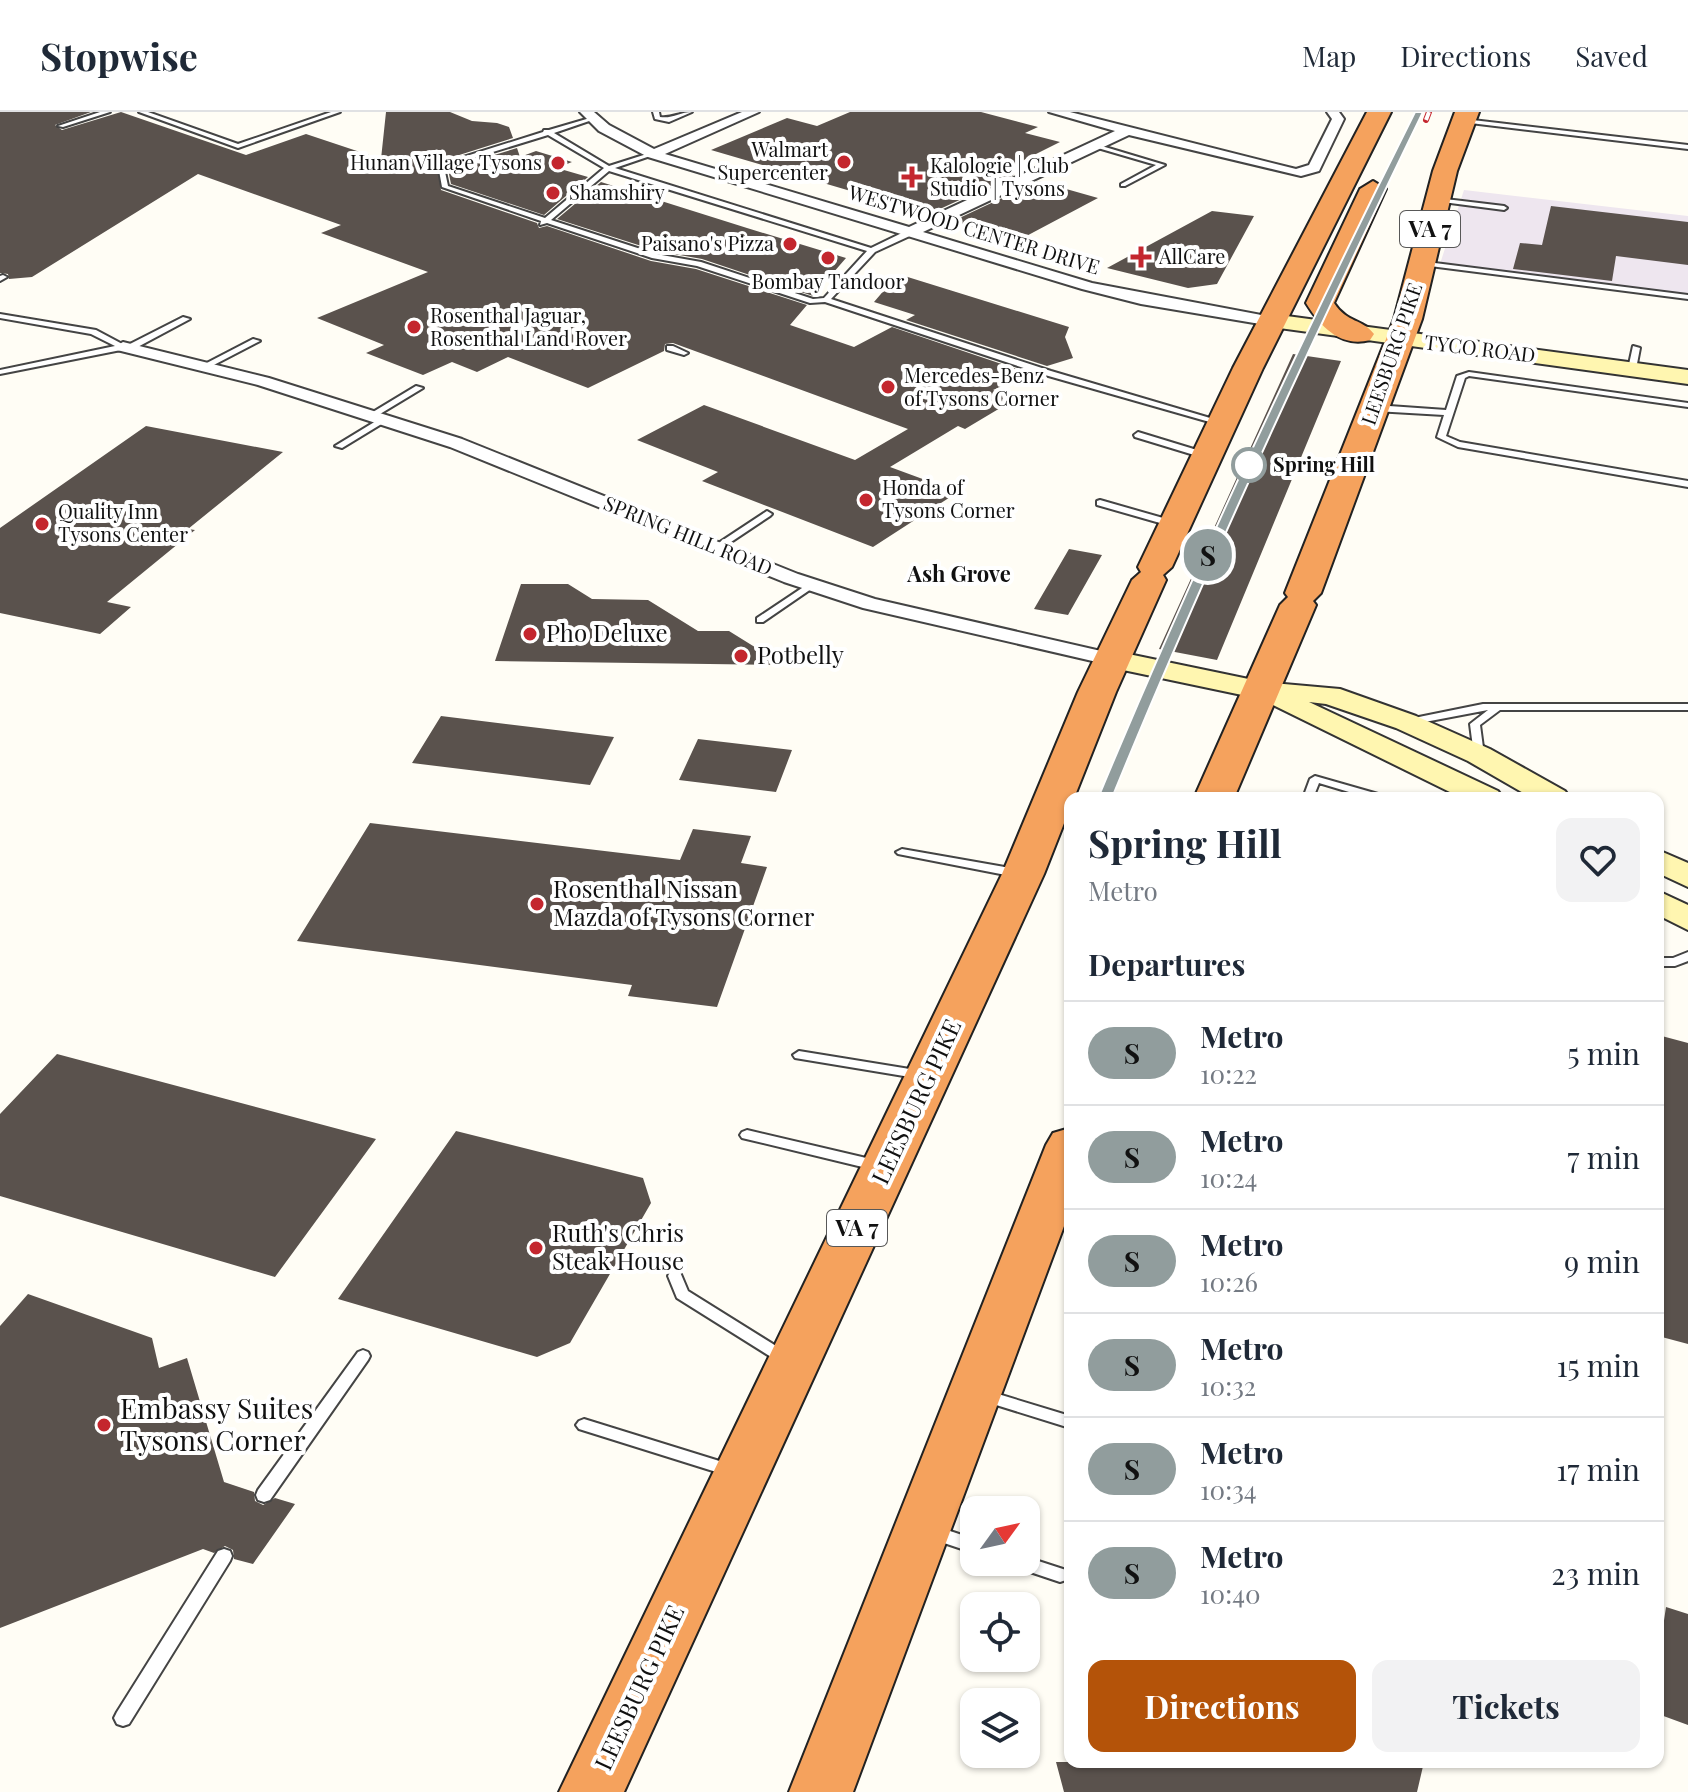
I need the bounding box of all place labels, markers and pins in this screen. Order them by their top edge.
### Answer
place label: Walmart Supercenter [717,135,829,185]
place label: Hunan Village Tysons [350,148,542,175]
place label: Kalologie | Club Studio | Tysons [930,151,1069,201]
marker: Walmart Supercenter [835,153,853,171]
marker: Hunan Village Tysons [549,154,567,172]
marker: Kalologie | Club Studio | Tysons [901,166,923,188]
place label: Shamshiry [569,178,665,205]
marker: Shamshiry [544,184,562,202]
place label: Paisano's Pizza [641,229,774,256]
marker: Paisano's Pizza [781,235,799,253]
place label: AllCare [1158,242,1225,269]
marker: AllCare [1130,246,1152,268]
marker: Bombay Tandoor [819,249,837,267]
place label: Bombay Tandoor [752,267,905,294]
place label: Rosenthal Jaguar, Rosenthal Land Rover [430,301,627,351]
marker: Rosenthal Jaguar, Rosenthal Land Rover [405,318,423,336]
place label: Mercedes-Benz of Tysons Corner [904,361,1059,411]
marker: Mercedes-Benz of Tysons Corner [879,378,897,396]
marker: Spring Hill [1232,448,1266,482]
place label: Spring Hill [1273,450,1375,477]
place label: Honda of Tysons Corner [882,473,1015,523]
marker: Honda of Tysons Corner [857,491,875,509]
place label: Quality Inn Tysons Center [58,497,188,547]
marker: Quality Inn Tysons Center [33,515,51,533]
place label: Pho Deluxe [546,616,668,648]
marker: Pho Deluxe [521,625,539,643]
place label: Potbelly [757,638,844,670]
marker: Potbelly [732,647,750,665]
place label: Rosenthal Nissan Mazda of Tysons Corner [553,872,815,932]
marker: Rosenthal Nissan Mazda of Tysons Corner [528,895,546,913]
place label: Ruth's Chris Steak House [552,1216,684,1276]
marker: Ruth's Chris Steak House [527,1239,545,1257]
place label: Embassy Suites Tysons Corner [120,1389,313,1458]
marker: Embassy Suites Tysons Corner [95,1416,113,1434]

